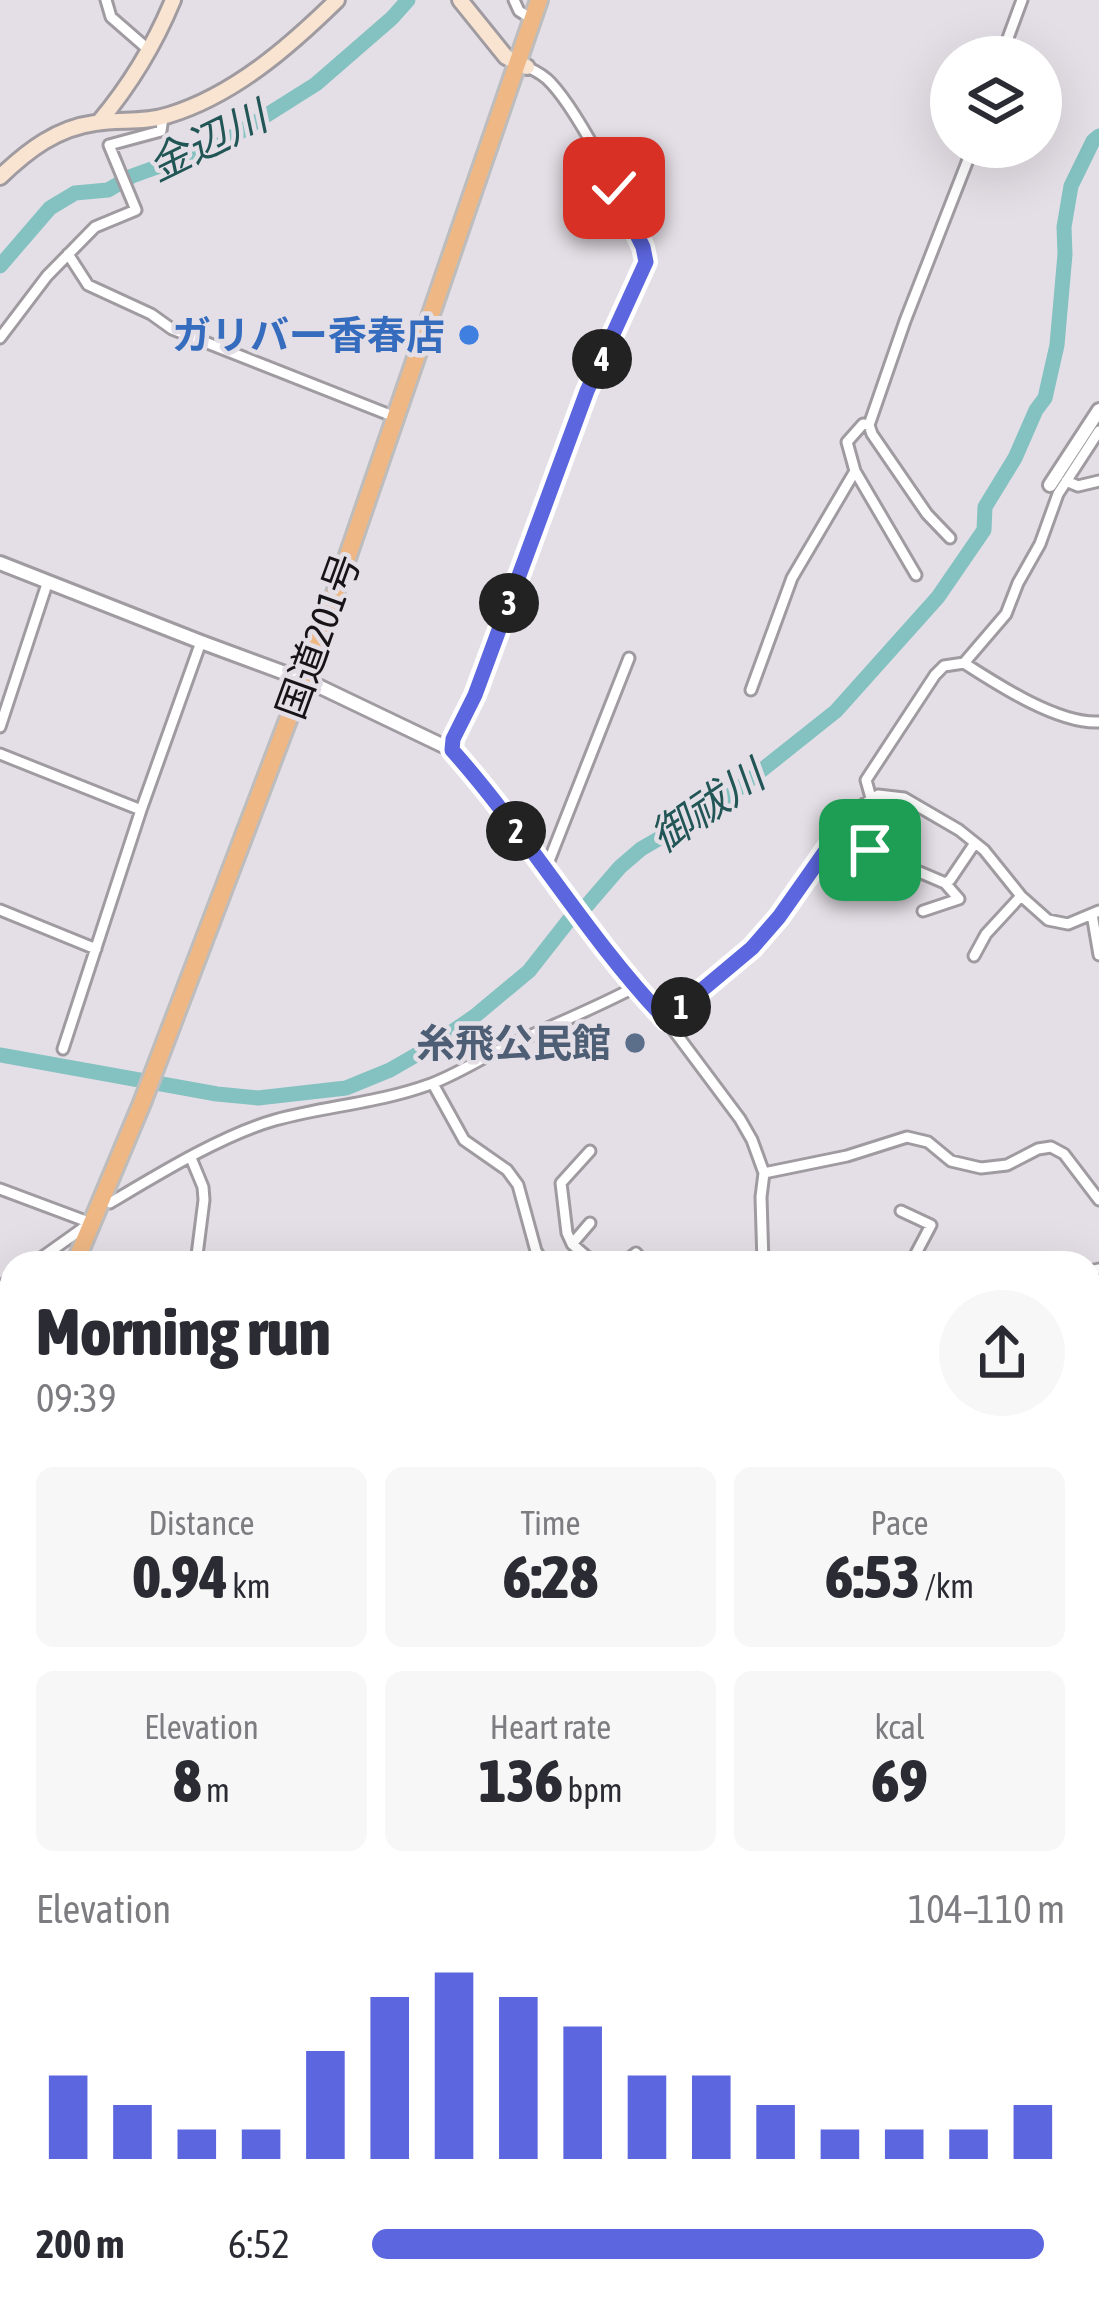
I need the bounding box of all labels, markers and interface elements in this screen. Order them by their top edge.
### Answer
map controls [930,36,1062,168]
button: layers [930,36,1062,168]
water label: 金辺川 [140,90,278,190]
pin [563,137,665,239]
icon: check [581,155,647,221]
place label: ガリバー香春店 [172,313,445,357]
marker: ガリバー香春店 [456,322,482,348]
pin: 4 [572,329,632,389]
text: 4 [594,340,610,378]
street label: 国道201号 [268,548,368,724]
pin: 3 [479,573,539,633]
text: 3 [501,584,517,622]
water label: 御祓川 [641,749,776,861]
pin [819,799,921,901]
pin: 2 [486,801,546,861]
text: 2 [508,812,524,850]
icon: arrive [837,817,903,883]
pin: 1 [651,977,711,1037]
text: 1 [673,988,689,1026]
place label: 糸飛公民館 [416,1021,611,1065]
marker: 糸飛公民館 [622,1030,648,1056]
button: share [939,1290,1065,1416]
text: Morning run [36,1293,331,1369]
text: 09:39 [36,1376,116,1420]
text: Distance [149,1504,254,1542]
text: Time [520,1504,581,1542]
text: Pace [870,1504,929,1542]
text: 0.94 [132,1542,228,1611]
text: 6:28 [503,1542,598,1611]
text: 6:53 [825,1542,920,1611]
text: km [228,1567,271,1605]
text: /km [920,1567,974,1605]
text: Elevation [144,1708,259,1746]
text: Heart rate [490,1708,611,1746]
text: kcal [874,1708,925,1746]
text: 8 [173,1746,201,1815]
text: 136 [478,1746,563,1815]
text: 69 [871,1746,928,1815]
text: m [201,1771,230,1809]
text: bpm [563,1771,623,1809]
text: Elevation [36,1887,171,1931]
text: 104–110 m [908,1887,1065,1931]
text: 200 m [36,2222,124,2266]
text: 6:52 [228,2222,290,2266]

